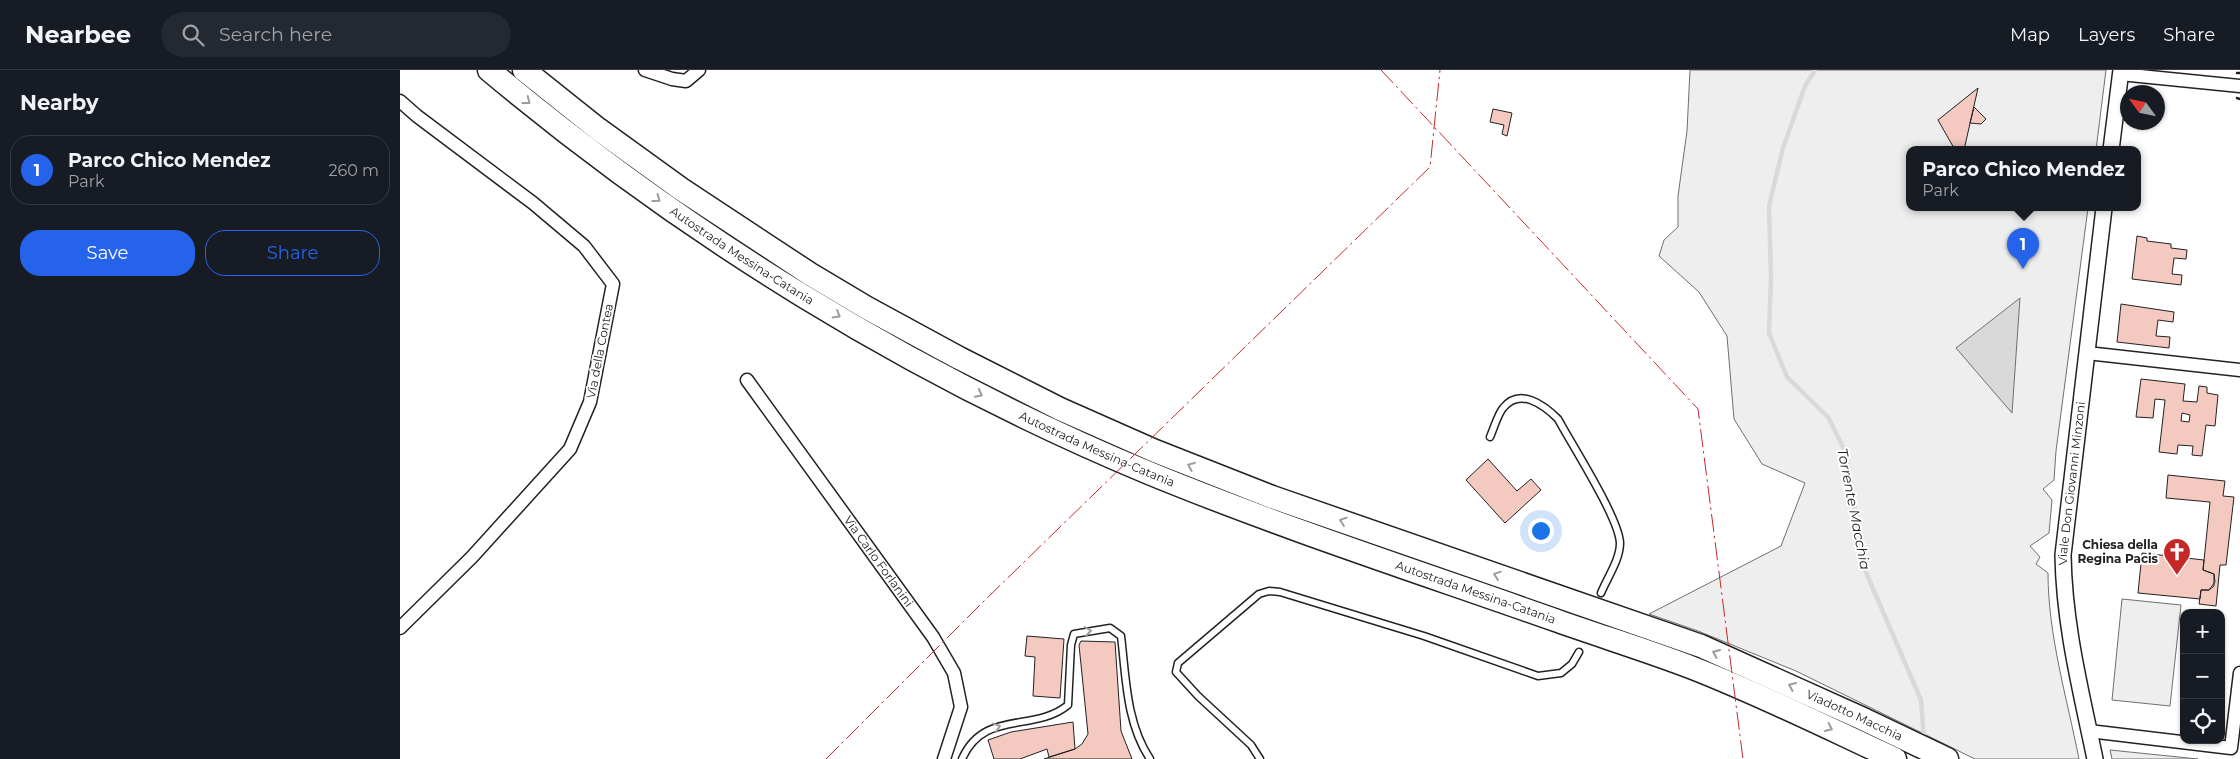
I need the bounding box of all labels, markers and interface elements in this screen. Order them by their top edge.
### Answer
search box [161,12,511,57]
text: Nearbee [25,20,131,49]
icon: search [179,21,207,49]
text: Search here [219,23,332,46]
text: Map [2010,24,2050,46]
text: Layers [2078,24,2135,46]
text: Share [2163,24,2215,46]
north arrow [2120,85,2165,130]
text: Nearby [20,90,99,115]
one-way arrow [521,95,530,103]
popup [1906,146,2141,211]
text: Parco Chico Mendez [68,149,271,172]
text: Parco Chico Mendez [1922,158,2125,181]
text: 1 [34,161,40,180]
text: 260 m [328,161,379,180]
text: Park [68,172,105,191]
text: Park [1922,181,1959,200]
one-way arrow [651,193,661,202]
street label: Autostrada Messina-Catania [667,203,817,308]
pin: 1 [2007,228,2039,269]
button: Save [20,230,195,276]
button: Share [205,230,380,276]
street label: Via della Contea [583,302,616,400]
one-way arrow [832,309,841,319]
one-way arrow [974,388,983,398]
street label: Viale Don Giovanni Minzoni [2055,401,2088,565]
street label: Autostrada Messina-Catania [1017,408,1177,490]
water label: Torrente Macchia [1833,447,1875,571]
one-way arrow [1187,461,1195,471]
street label: Via Carlo Forlanini [841,513,917,610]
one-way arrow [1339,517,1348,527]
your location [1528,518,1554,544]
place label: Chiesa della Regina Pacis [2077,537,2159,566]
church icon: Chiesa della Regina Pacis [2162,537,2192,576]
street label: Autostrada Messina-Catania [1394,557,1558,627]
one-way arrow [1493,571,1501,581]
map controls [2180,609,2225,744]
button: + [2180,609,2225,654]
one-way arrow [1084,627,1093,637]
one-way arrow [1712,648,1721,659]
button: − [2180,654,2225,699]
one-way arrow [1788,682,1797,693]
street label: Viadotto Macchia [1804,686,1905,744]
button: locate [2180,699,2225,744]
one-way arrow [1824,722,1833,733]
one-way arrow [992,723,1000,733]

